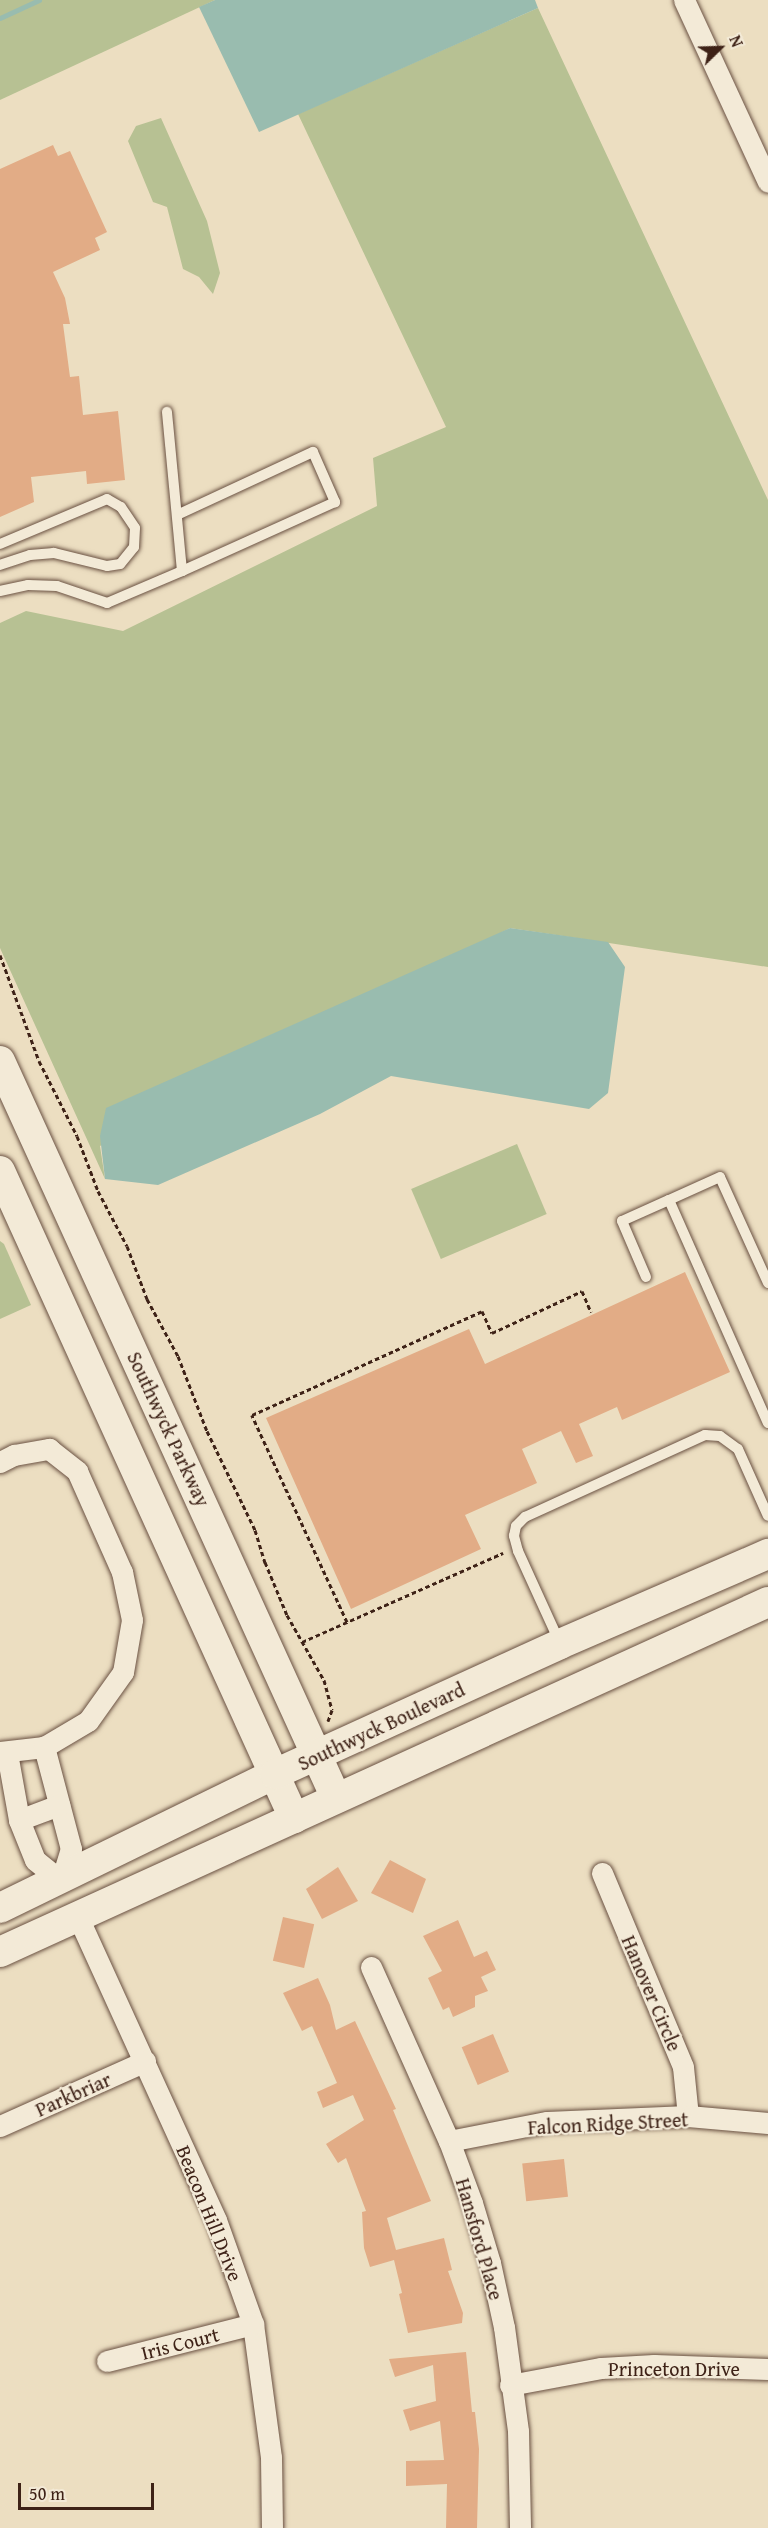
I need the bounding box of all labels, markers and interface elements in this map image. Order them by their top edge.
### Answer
north arrow [690,18,750,78]
text: N [723,31,750,51]
street label: Southwyck Parkway [123,1348,215,1510]
street label: Southwyck Boulevard [294,1677,468,1775]
street label: Hanover Circle [617,1932,687,2054]
street label: Parkbriar [31,2067,115,2121]
street label: Falcon Ridge Street [527,2107,689,2139]
street label: Beacon Hill Drive [172,2142,248,2284]
street label: Hansford Place [451,2175,509,2303]
street label: Iris Court [139,2322,221,2364]
street label: Princeton Drive [608,2356,740,2380]
scale bar [21,2471,158,2509]
text: 50 m [29,2480,65,2507]

